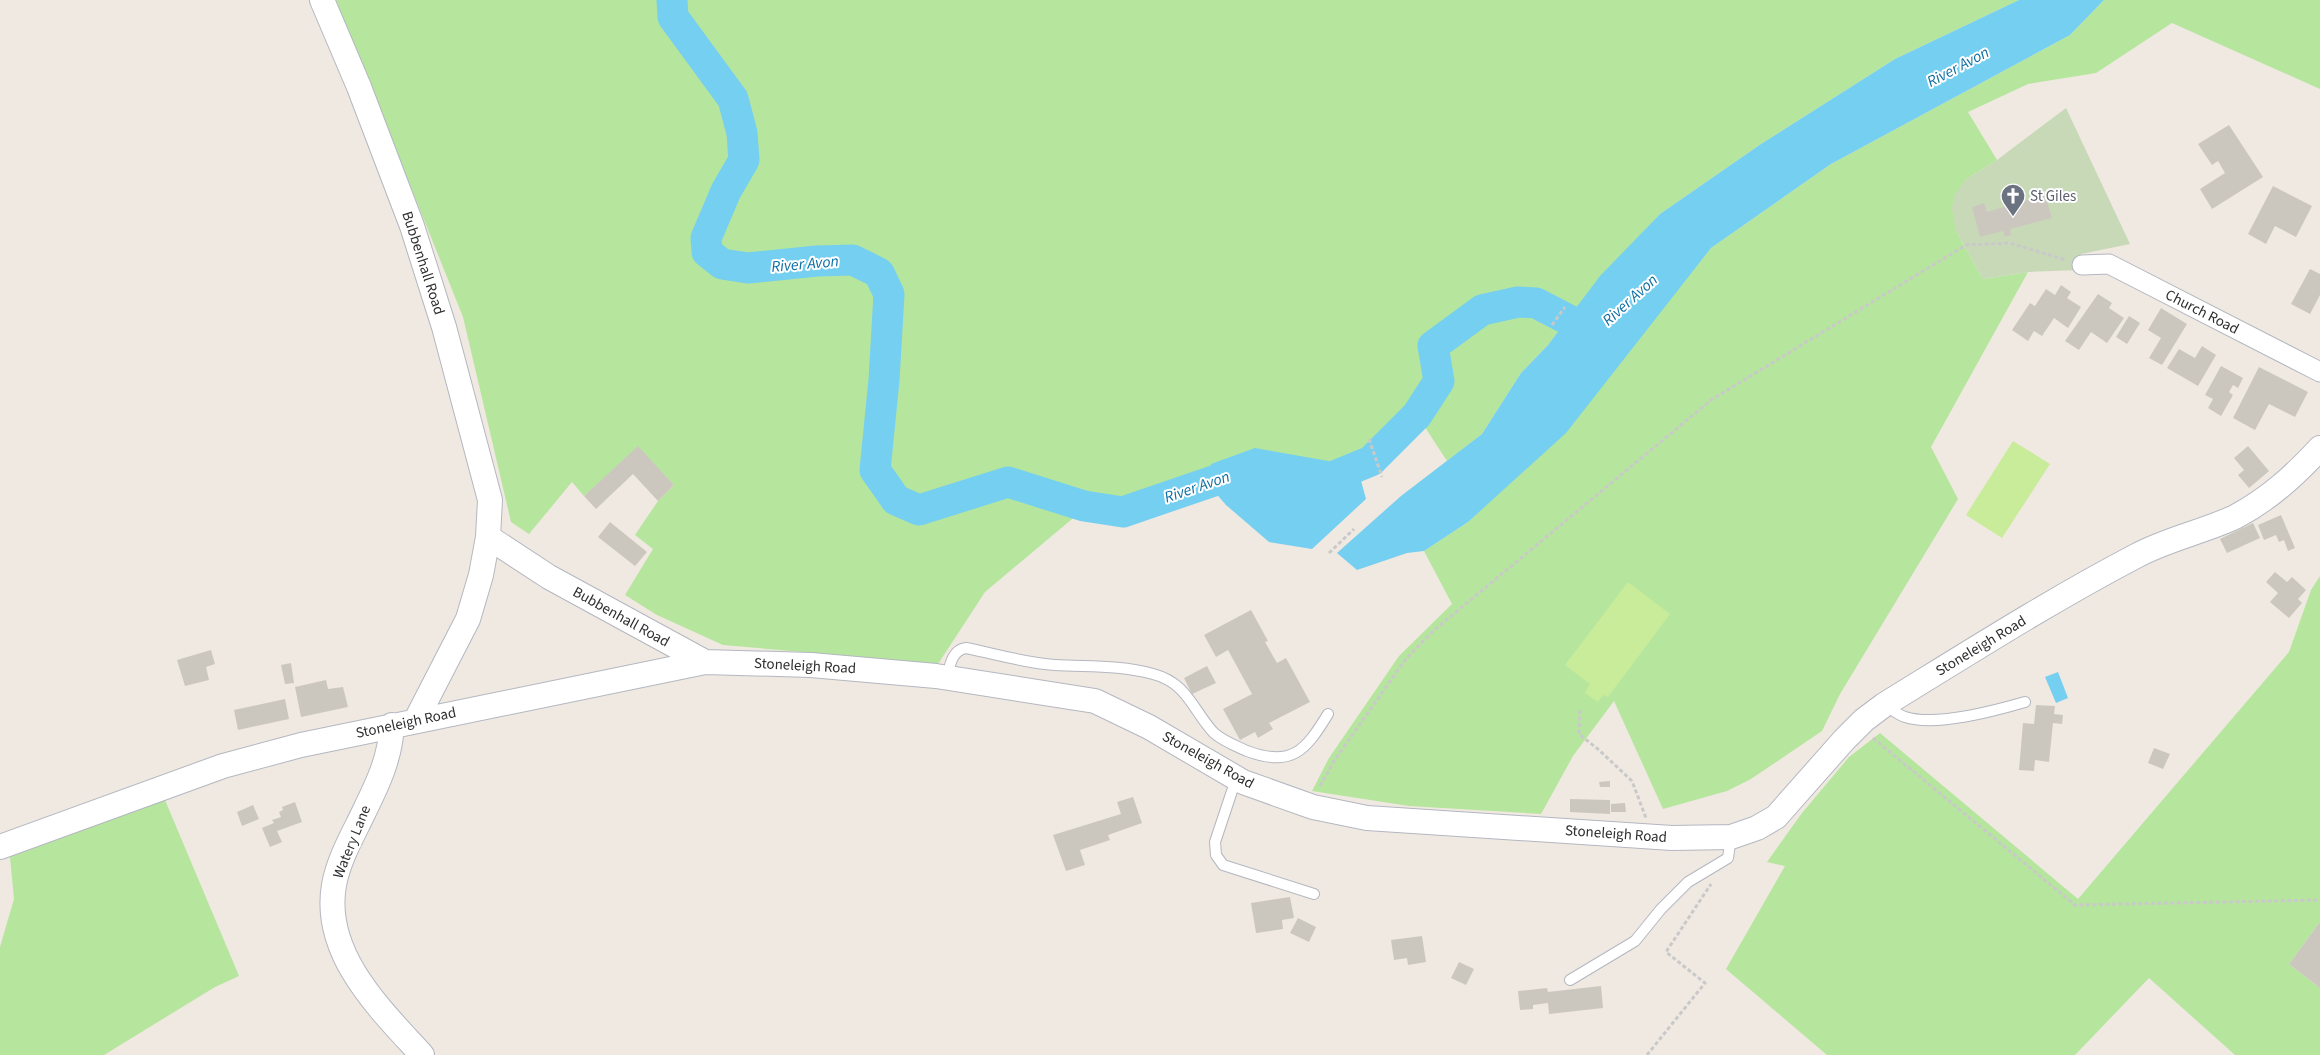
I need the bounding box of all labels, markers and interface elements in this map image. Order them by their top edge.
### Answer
water label: River Avon [1923,41,1993,93]
church icon: St Giles [2000,183,2026,217]
place label: St Giles [2030,186,2076,207]
street label: Bubbenhall Road [396,209,450,317]
water label: River Avon [770,250,840,278]
water label: River Avon [1597,269,1663,331]
street label: Church Road [2162,284,2242,340]
water label: River Avon [1161,466,1233,508]
street label: Bubbenhall Road [569,582,673,652]
street label: Stoneleigh Road [1932,611,2030,681]
street label: Stoneleigh Road [753,653,857,679]
street label: Stoneleigh Road [354,702,458,744]
street label: Stoneleigh Road [1158,726,1258,794]
street label: Watery Lane [328,802,376,882]
street label: Stoneleigh Road [1564,820,1668,848]

